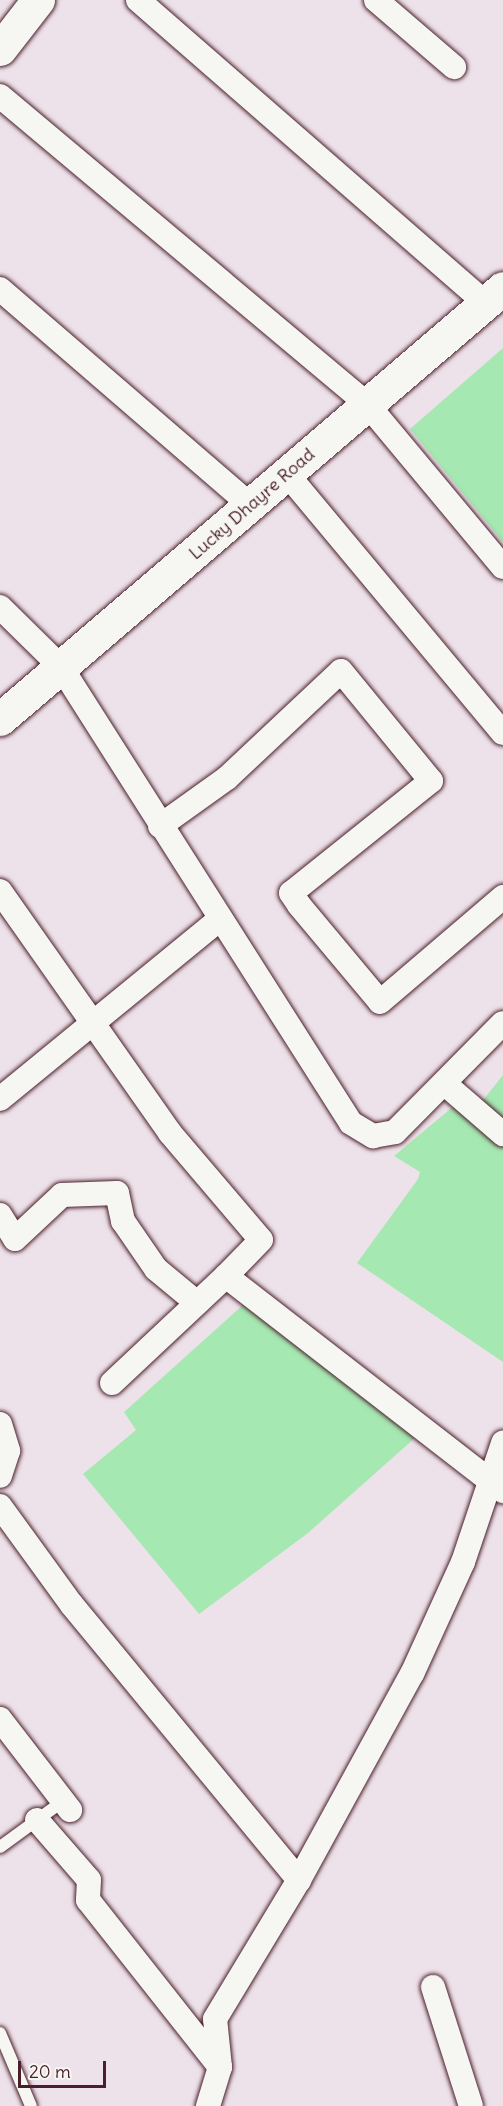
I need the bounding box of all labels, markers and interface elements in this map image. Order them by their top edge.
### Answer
street label: Lucky Dhayre Road [185,444,319,564]
scale bar [21,2049,110,2087]
text: 20 m [29,2060,71,2083]

